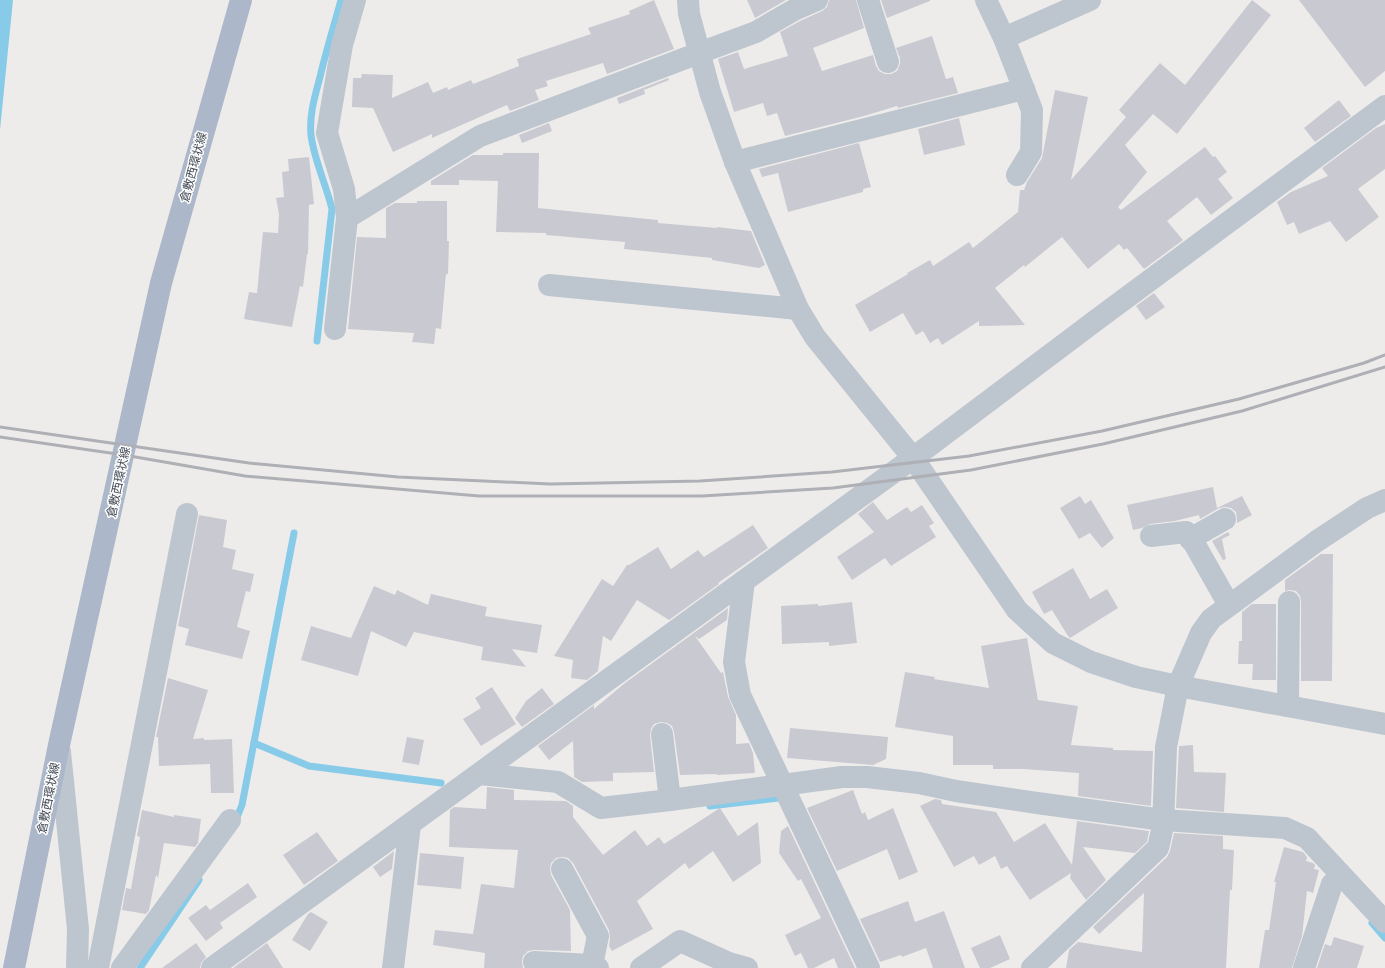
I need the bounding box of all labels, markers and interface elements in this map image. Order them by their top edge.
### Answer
street label: 倉敷西環状線 [175,130,211,204]
street label: 倉敷西環状線 [102,445,134,519]
street label: 倉敷西環状線 [33,761,63,835]

